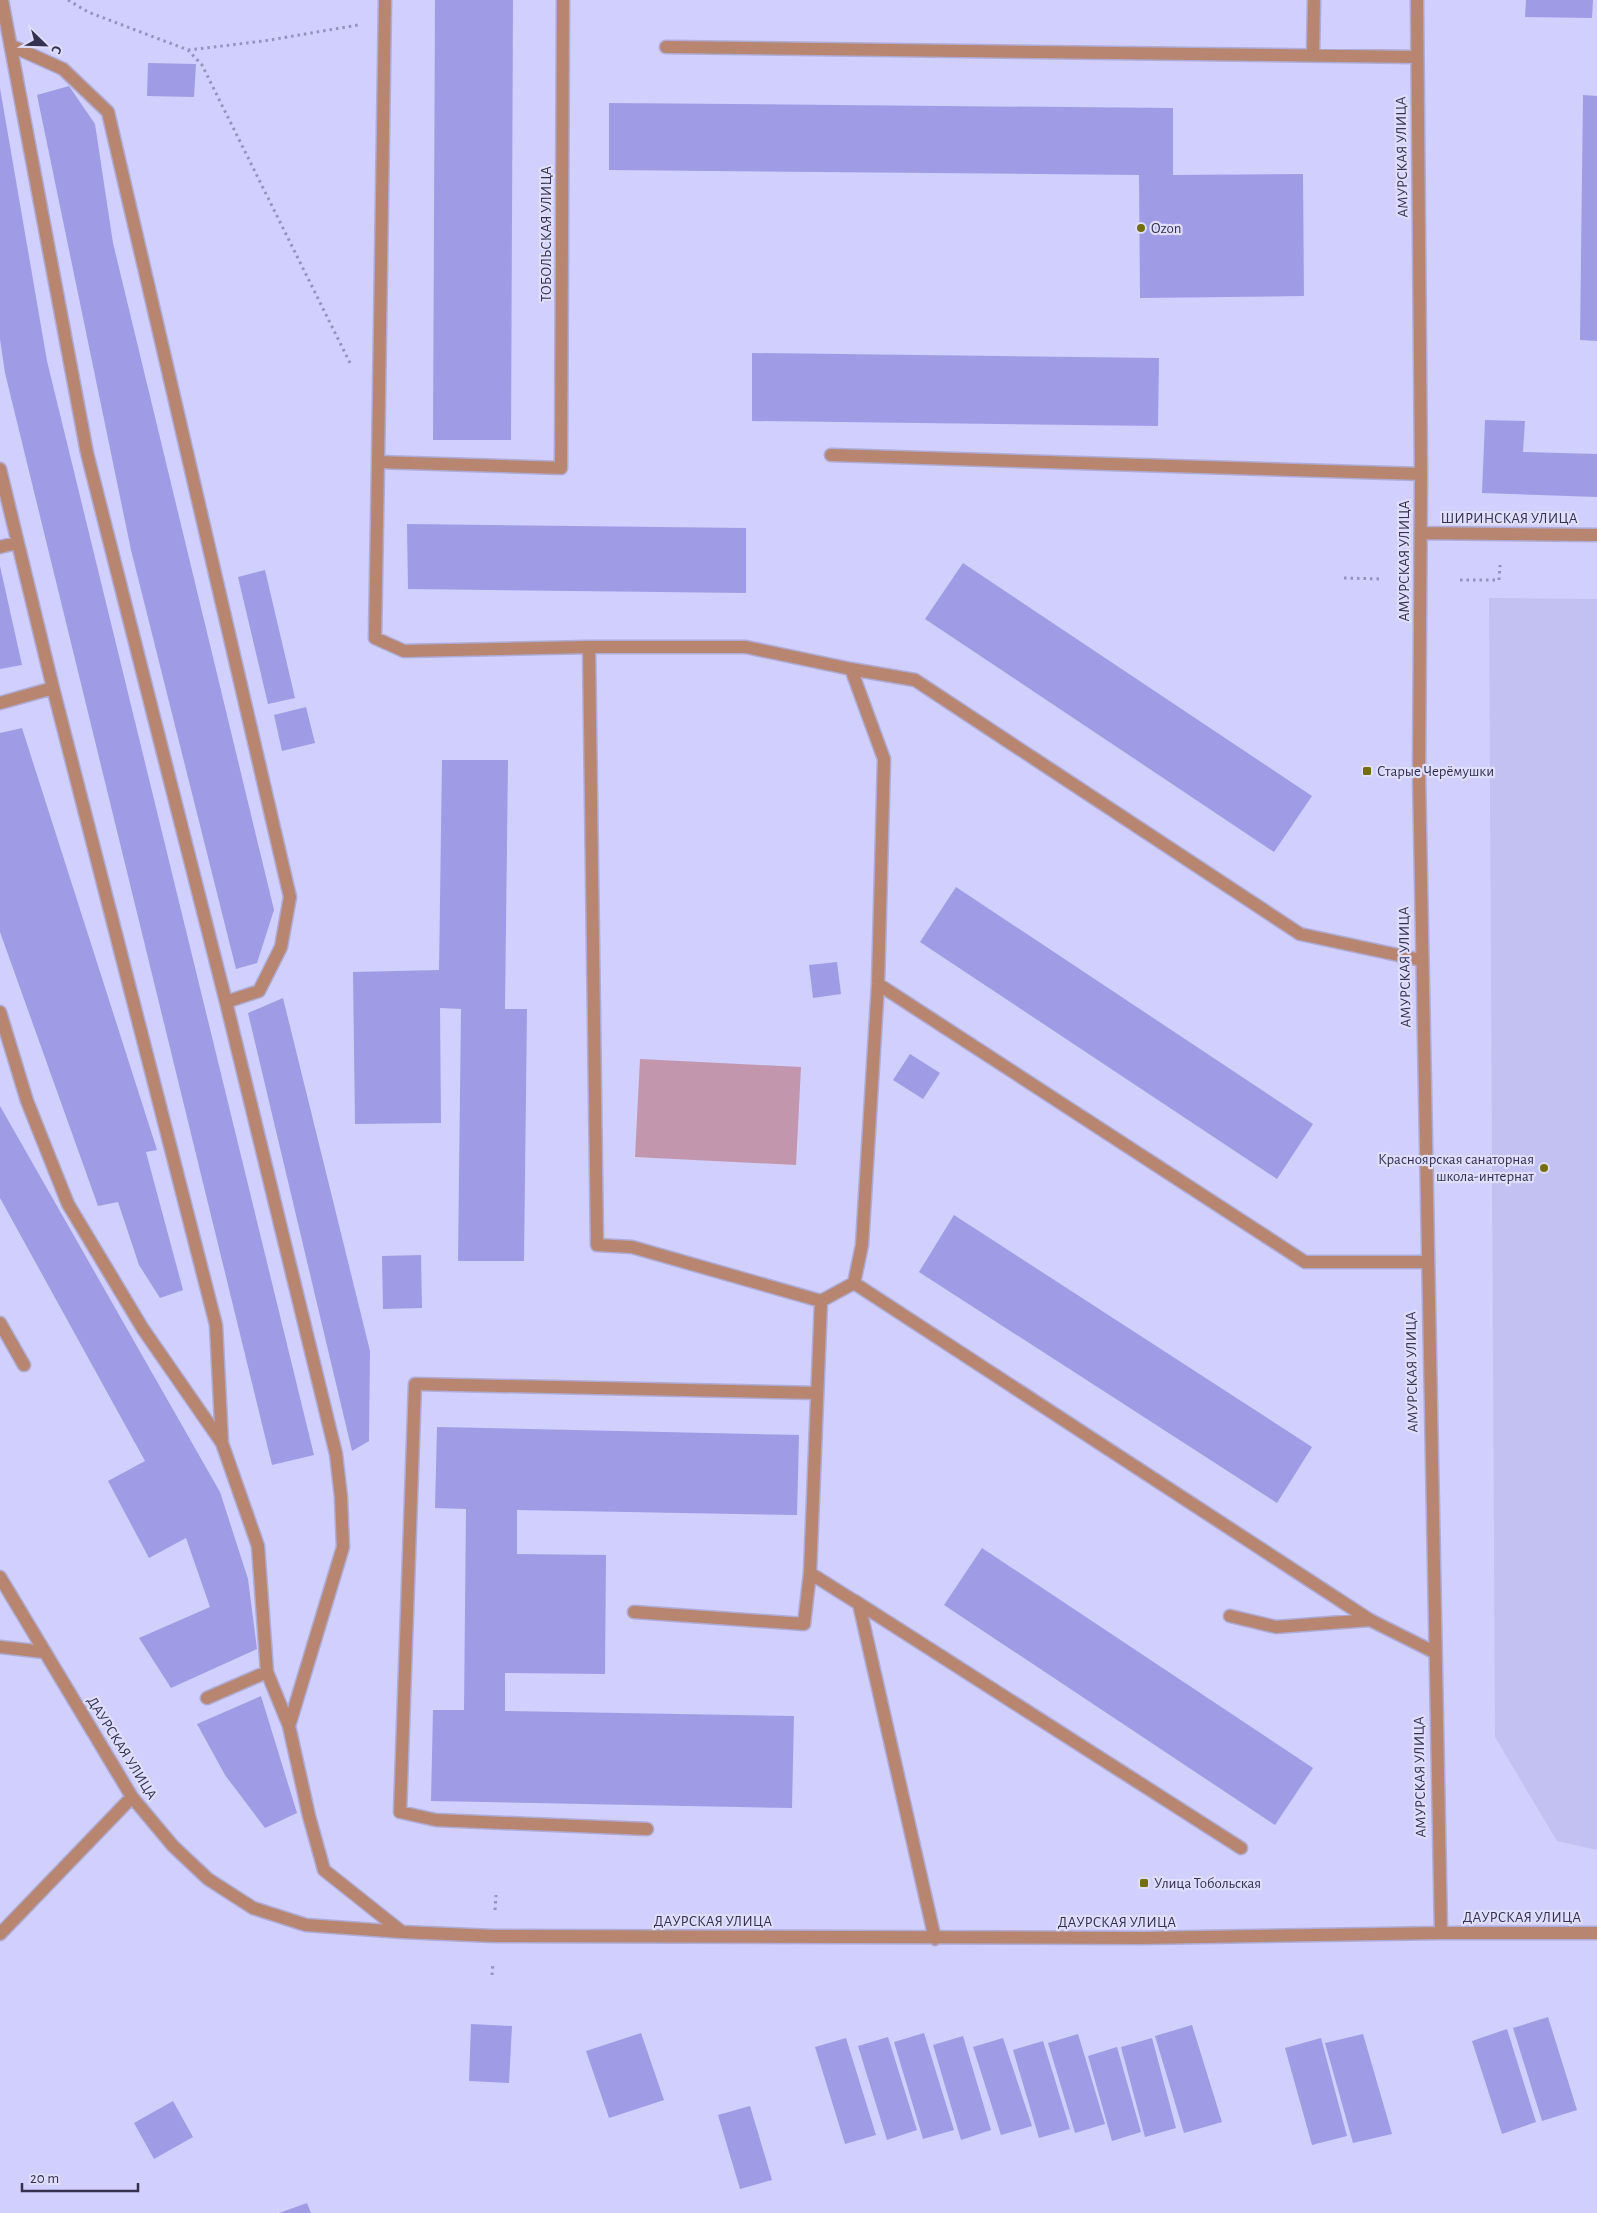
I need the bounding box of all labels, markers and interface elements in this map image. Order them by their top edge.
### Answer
north arrow [20,20,70,70]
text: С [48,43,64,56]
street label: АМУРСКАЯ УЛИЦА [1393,96,1411,218]
street label: ТОБОЛЬСКАЯ УЛИЦА [539,166,554,302]
place label: Ozon [1151,221,1181,236]
marker: Ozon [1135,222,1147,234]
street label: АМУРСКАЯ УЛИЦА [1397,500,1412,622]
street label: ШИРИНСКАЯ УЛИЦА [1440,511,1578,526]
place label: Старые Черёмушки [1377,764,1494,779]
marker: Старые Черёмушки [1361,765,1373,777]
street label: АМУРСКАЯ УЛИЦА [1396,906,1414,1028]
place label: Красноярская санаторная школа-интернат [1378,1152,1535,1184]
marker: Красноярская санаторная школа-интернат [1538,1162,1550,1174]
street label: АМУРСКАЯ УЛИЦА [1403,1311,1421,1433]
street label: ДАУРСКАЯ УЛИЦА [84,1694,160,1802]
street label: АМУРСКАЯ УЛИЦА [1411,1716,1429,1838]
place label: Улица Тобольская [1154,1876,1261,1891]
marker: Улица Тобольская [1138,1877,1150,1889]
street label: ДАУРСКАЯ УЛИЦА [1463,1910,1581,1925]
street label: ДАУРСКАЯ УЛИЦА [654,1914,772,1929]
street label: ДАУРСКАЯ УЛИЦА [1058,1915,1176,1930]
scale bar [22,2160,139,2192]
text: 20 m [30,2171,59,2186]

